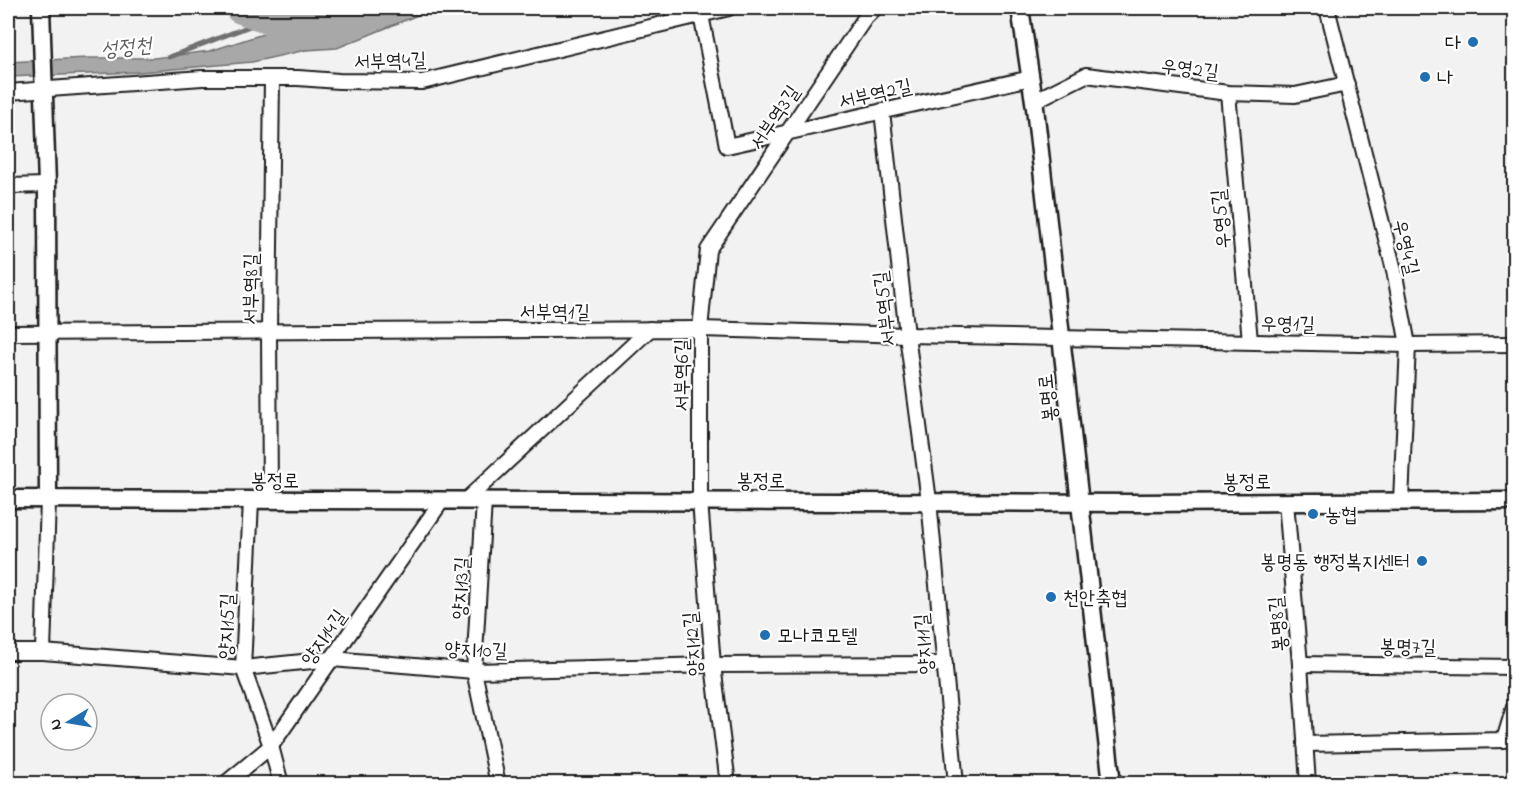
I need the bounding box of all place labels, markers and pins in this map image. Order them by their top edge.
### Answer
place label: 다 [1445,30,1461,59]
marker: 다 [1466,35,1480,49]
place label: 나 [1437,65,1453,94]
marker: 나 [1418,70,1432,84]
place label: 농협 [1325,502,1357,531]
marker: 농협 [1306,507,1320,521]
place label: 봉명동 행정복지센터 [1260,549,1410,578]
marker: 봉명동 행정복지센터 [1415,554,1429,568]
place label: 천안축협 [1063,585,1127,614]
marker: 천안축협 [1044,590,1058,604]
place label: 모나코모텔 [777,623,857,652]
marker: 모나코모텔 [758,628,772,642]

